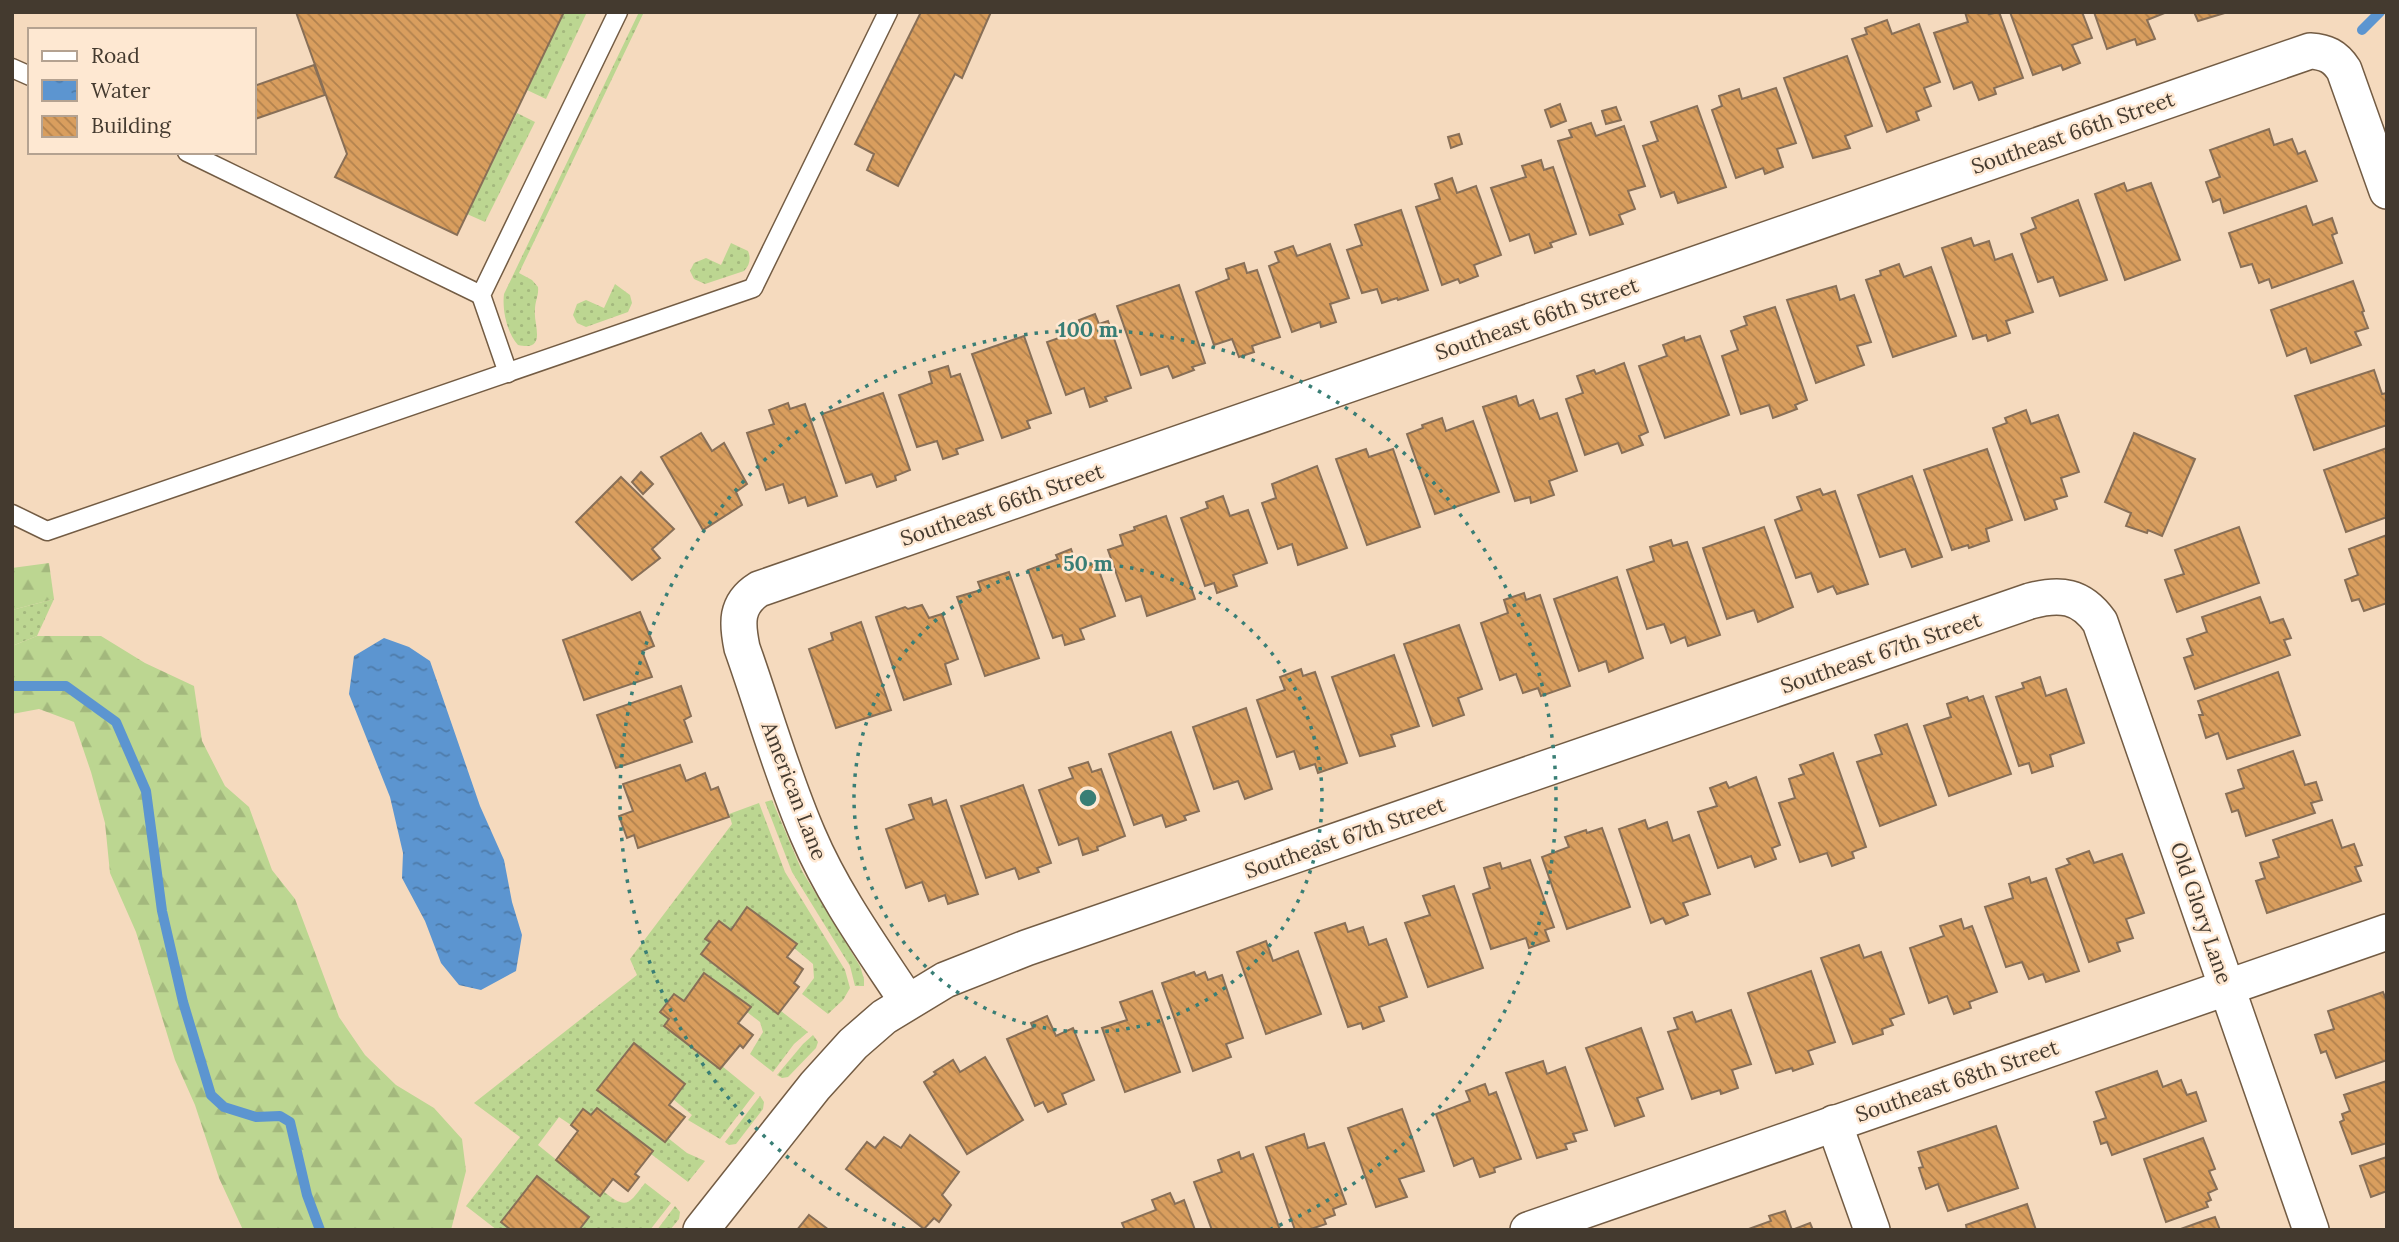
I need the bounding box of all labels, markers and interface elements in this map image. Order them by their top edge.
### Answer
legend [28,28,256,154]
text: Road [91,42,140,69]
text: Water [91,77,150,104]
street label: Southeast 66th Street [1968,85,2179,180]
text: Building [91,112,171,139]
street label: Southeast 66th Street [1432,271,1643,366]
text: 100 m [1058,316,1118,343]
street label: Southeast 66th Street [897,457,1108,552]
text: 50 m [1063,550,1113,577]
street label: Southeast 67th Street [1777,605,1986,700]
street label: American Lane [755,717,833,864]
centre of rings [1076,786,1100,810]
street label: Southeast 67th Street [1241,790,1450,885]
street label: Old Glory Lane [2165,838,2238,987]
street label: Southeast 68th Street [1852,1033,2063,1128]

